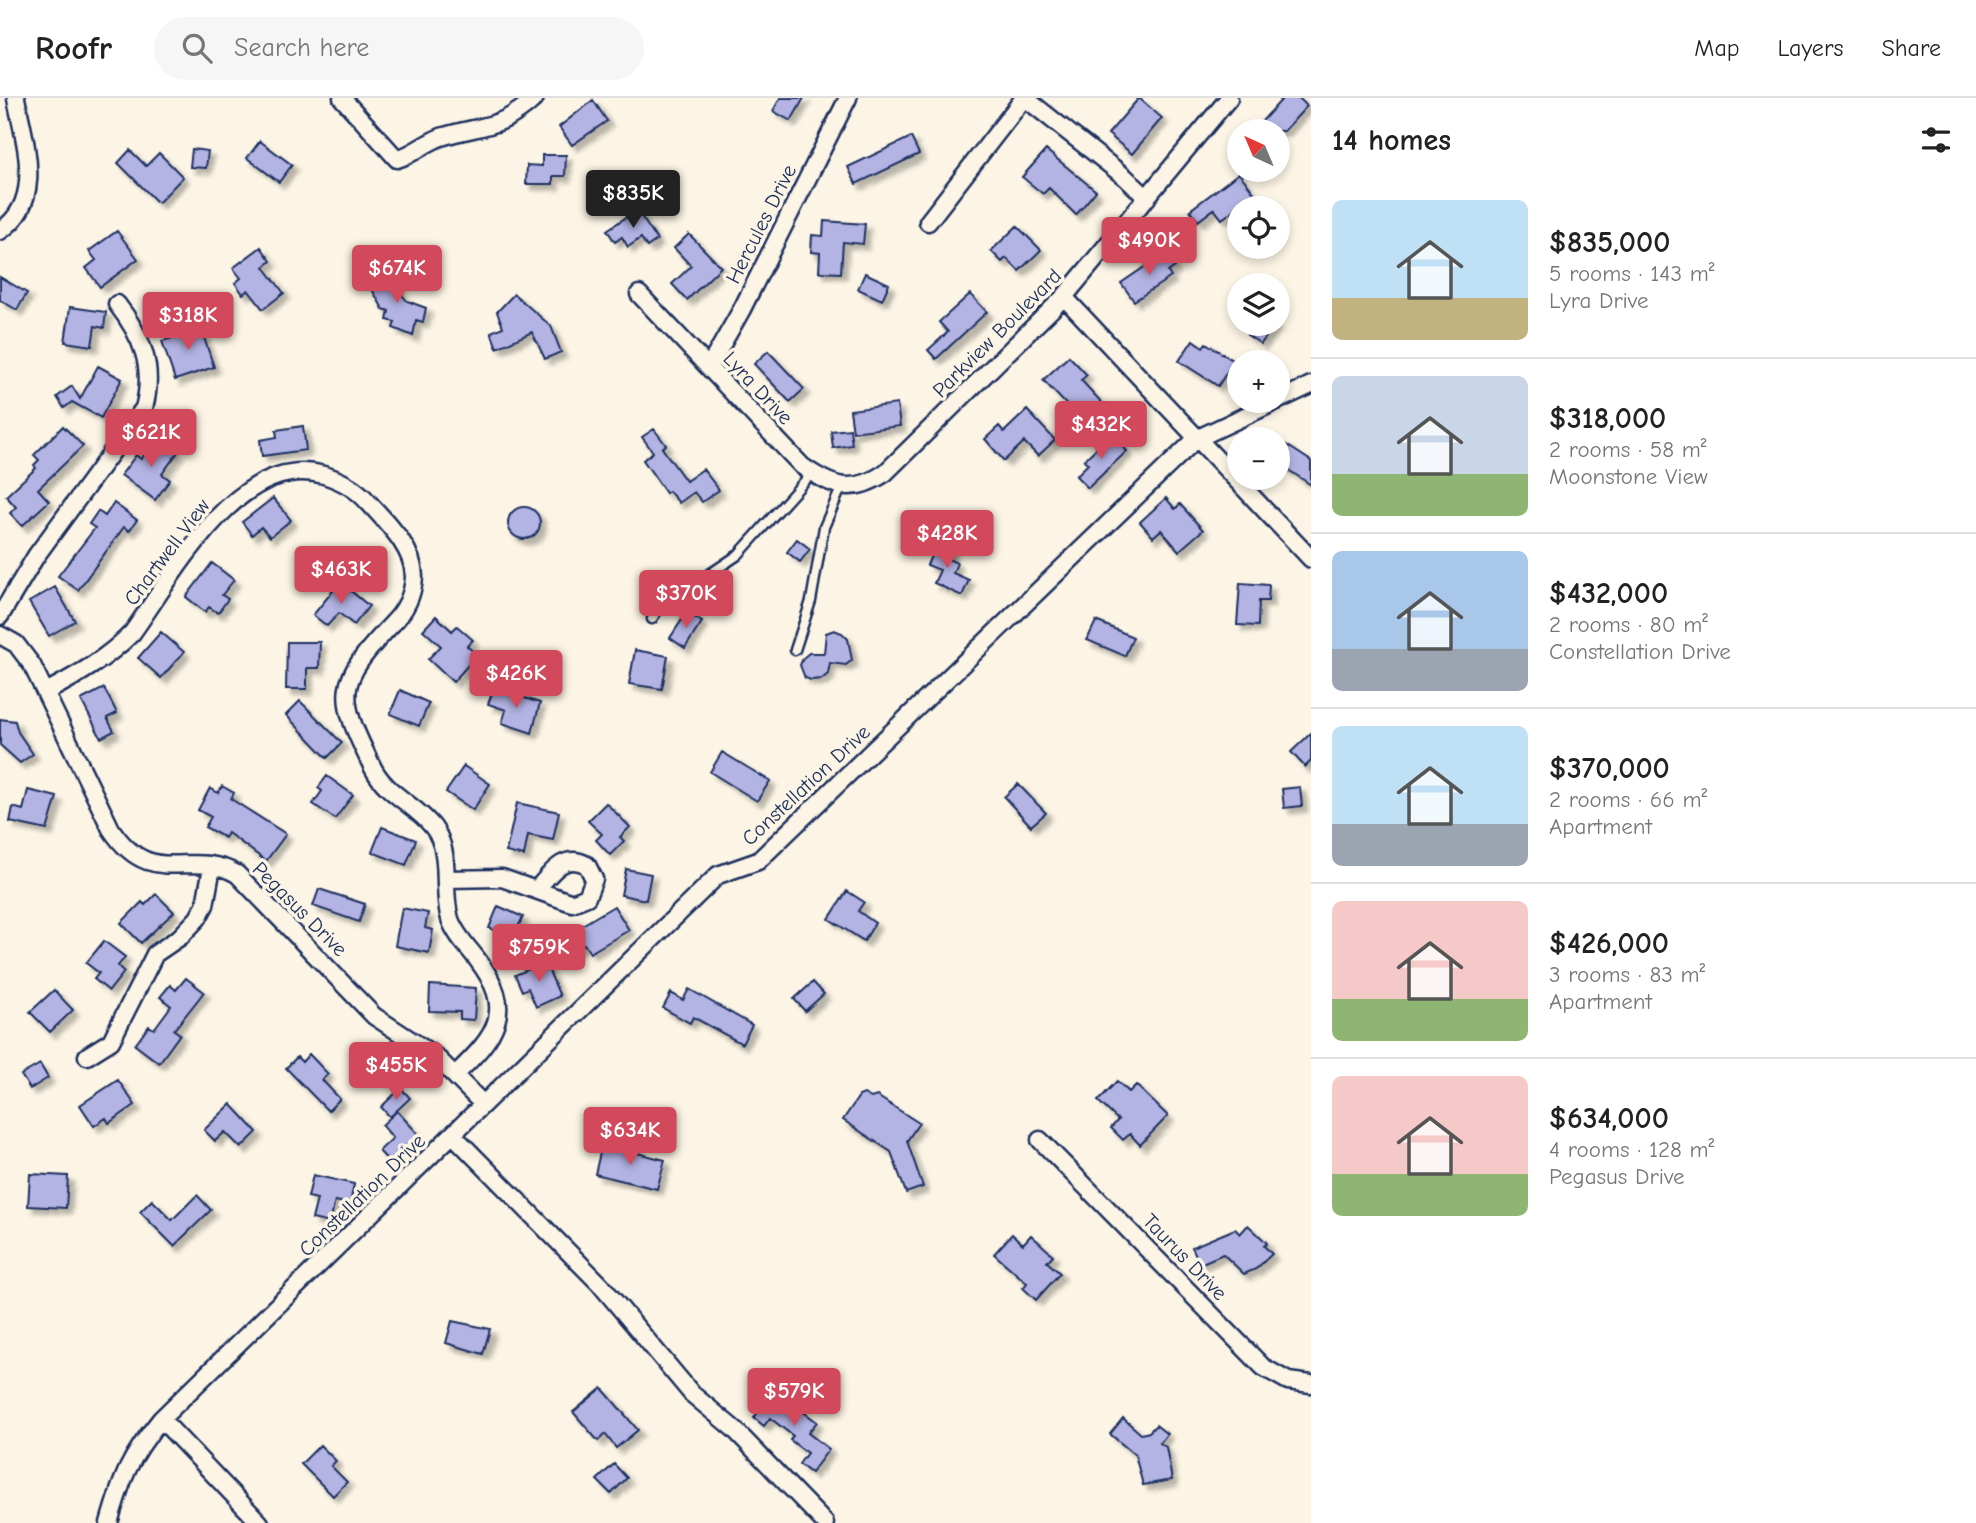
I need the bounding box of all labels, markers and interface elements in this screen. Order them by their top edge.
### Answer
search box [154,17,644,80]
text: Roofr [35,29,112,67]
icon: search [178,29,216,67]
text: Search here [234,33,369,63]
text: Map [1694,34,1740,62]
text: Layers [1778,34,1843,62]
text: Share [1881,34,1941,62]
north arrow [1227,119,1290,182]
map controls [1227,119,1290,490]
icon: filters [1917,121,1955,159]
text: 14 homes [1332,123,1451,158]
street label: Hercules Drive [721,160,801,288]
pin: $835K [584,170,682,230]
text: $835K [602,179,664,206]
button: locate [1227,196,1290,259]
pin: $490K [1100,218,1198,277]
text: $835,000 [1549,225,1670,260]
text: $490K [1118,226,1180,253]
icon: home [1388,228,1472,312]
pin: $674K [348,246,446,305]
text: $674K [368,254,426,281]
text: 5 rooms · 143 m² [1549,260,1715,287]
street label: Parkview Boulevard [928,264,1066,402]
button: layers [1227,273,1290,336]
text: Lyra Drive [1549,287,1649,314]
pin: $318K [139,292,237,352]
text: $318K [159,301,217,328]
street label: Lyra Drive [718,347,798,429]
button: + [1227,350,1290,413]
text: $318,000 [1549,401,1666,436]
pin: $432K [1052,402,1150,461]
icon: home [1388,404,1472,488]
pin: $621K [102,410,200,469]
text: $432K [1071,410,1131,437]
text: $621K [121,418,181,445]
button: − [1227,427,1290,490]
text: 2 rooms · 58 m² [1549,436,1707,463]
text: Moonstone View [1549,463,1708,490]
street label: Chartwell View [119,494,215,610]
pin: $428K [898,510,996,570]
text: $428K [917,519,977,546]
pin: $463K [292,546,390,606]
text: $463K [311,555,371,582]
pin: $370K [637,570,735,630]
text: $432,000 [1549,576,1668,611]
text: $370K [655,579,717,606]
icon: home [1388,579,1472,663]
text: 2 rooms · 80 m² [1549,611,1708,638]
text: Constellation Drive [1549,638,1731,665]
pin: $426K [467,650,565,710]
text: $426K [485,659,547,686]
street label: Constellation Drive [737,720,875,850]
text: $370,000 [1549,751,1670,786]
icon: home [1388,754,1472,838]
text: 2 rooms · 66 m² [1549,786,1707,813]
text: Apartment [1549,813,1652,840]
street label: Pegasus Drive [248,857,352,961]
pin: $759K [490,924,588,984]
text: $426,000 [1549,926,1669,961]
icon: home [1388,929,1472,1013]
text: $759K [508,933,570,960]
text: 3 rooms · 83 m² [1549,961,1705,988]
text: Apartment [1549,988,1652,1015]
pin: $455K [347,1042,445,1102]
text: $455K [365,1051,427,1078]
text: $634,000 [1549,1101,1669,1136]
icon: home [1388,1104,1472,1188]
pin: $634K [581,1108,679,1167]
text: $634K [600,1116,660,1143]
street label: Constellation Drive [294,1129,430,1261]
text: 4 rooms · 128 m² [1549,1136,1714,1163]
text: Pegasus Drive [1549,1163,1685,1190]
street label: Taurus Drive [1138,1209,1232,1305]
pin: $579K [745,1368,843,1428]
text: $579K [764,1377,824,1404]

